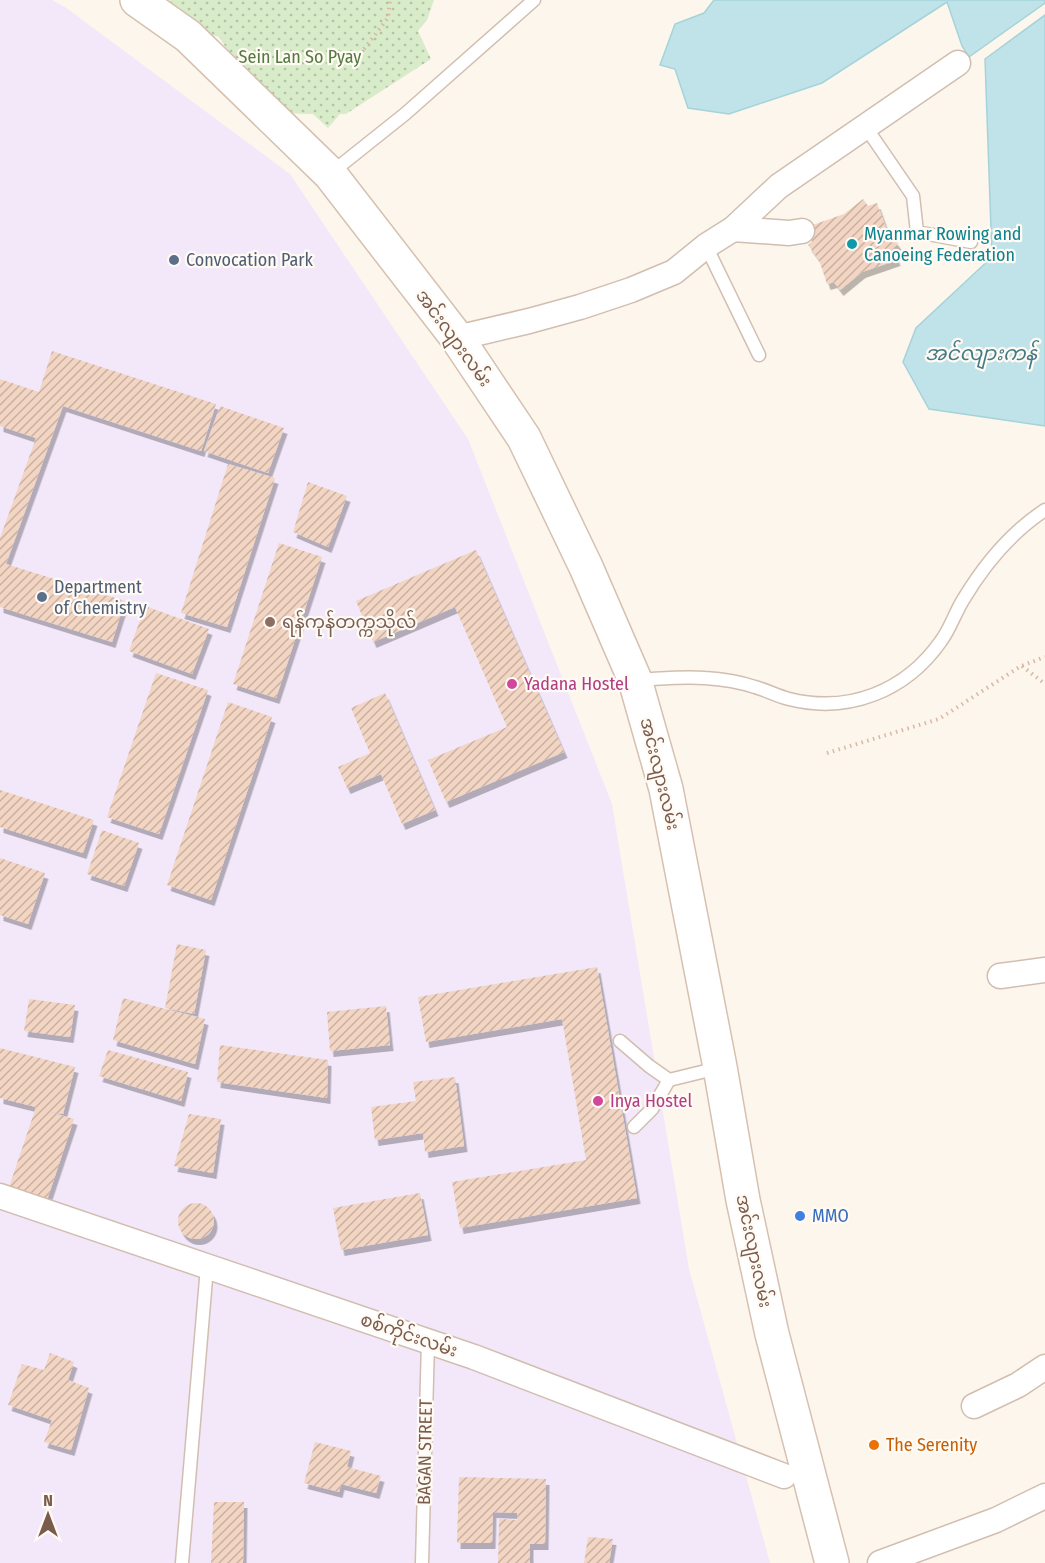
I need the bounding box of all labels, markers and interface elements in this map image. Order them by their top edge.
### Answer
park label: Sein Lan So Pyay [239,46,361,68]
place label: Myanmar Rowing and Canoeing Federation [864,223,1022,266]
marker: Myanmar Rowing and Canoeing Federation [845,237,859,251]
place label: Convocation Park [186,249,314,271]
marker: Convocation Park [167,253,181,267]
street label: အင်းလျားလမ်း [408,284,498,393]
water label: အင်လျားကန် [925,339,1040,370]
place label: Department of Chemistry [54,576,147,619]
marker: Department of Chemistry [35,590,49,604]
place label: ရန်ကုန်တက္ကသိုလ် [282,608,416,637]
marker: ရန်ကုန်တက္ကသိုလ် [263,615,277,629]
place label: Yadana Hostel [524,673,629,695]
marker: Yadana Hostel [505,677,519,691]
street label: အင်းလျားလမ်း [632,715,687,833]
place label: Inya Hostel [610,1090,692,1112]
marker: Inya Hostel [591,1094,605,1108]
street label: အင်းလျားလမ်း [727,1192,779,1310]
place label: MMO [812,1205,849,1227]
marker: MMO [793,1209,807,1223]
street label: စစ်ကိုင်းလမ်း [356,1305,461,1366]
street label: BAGAN STREET [413,1398,437,1505]
place label: The Serenity [886,1434,977,1456]
marker: The Serenity [867,1438,881,1452]
north arrow [18,1485,78,1545]
text: N [43,1491,53,1510]

